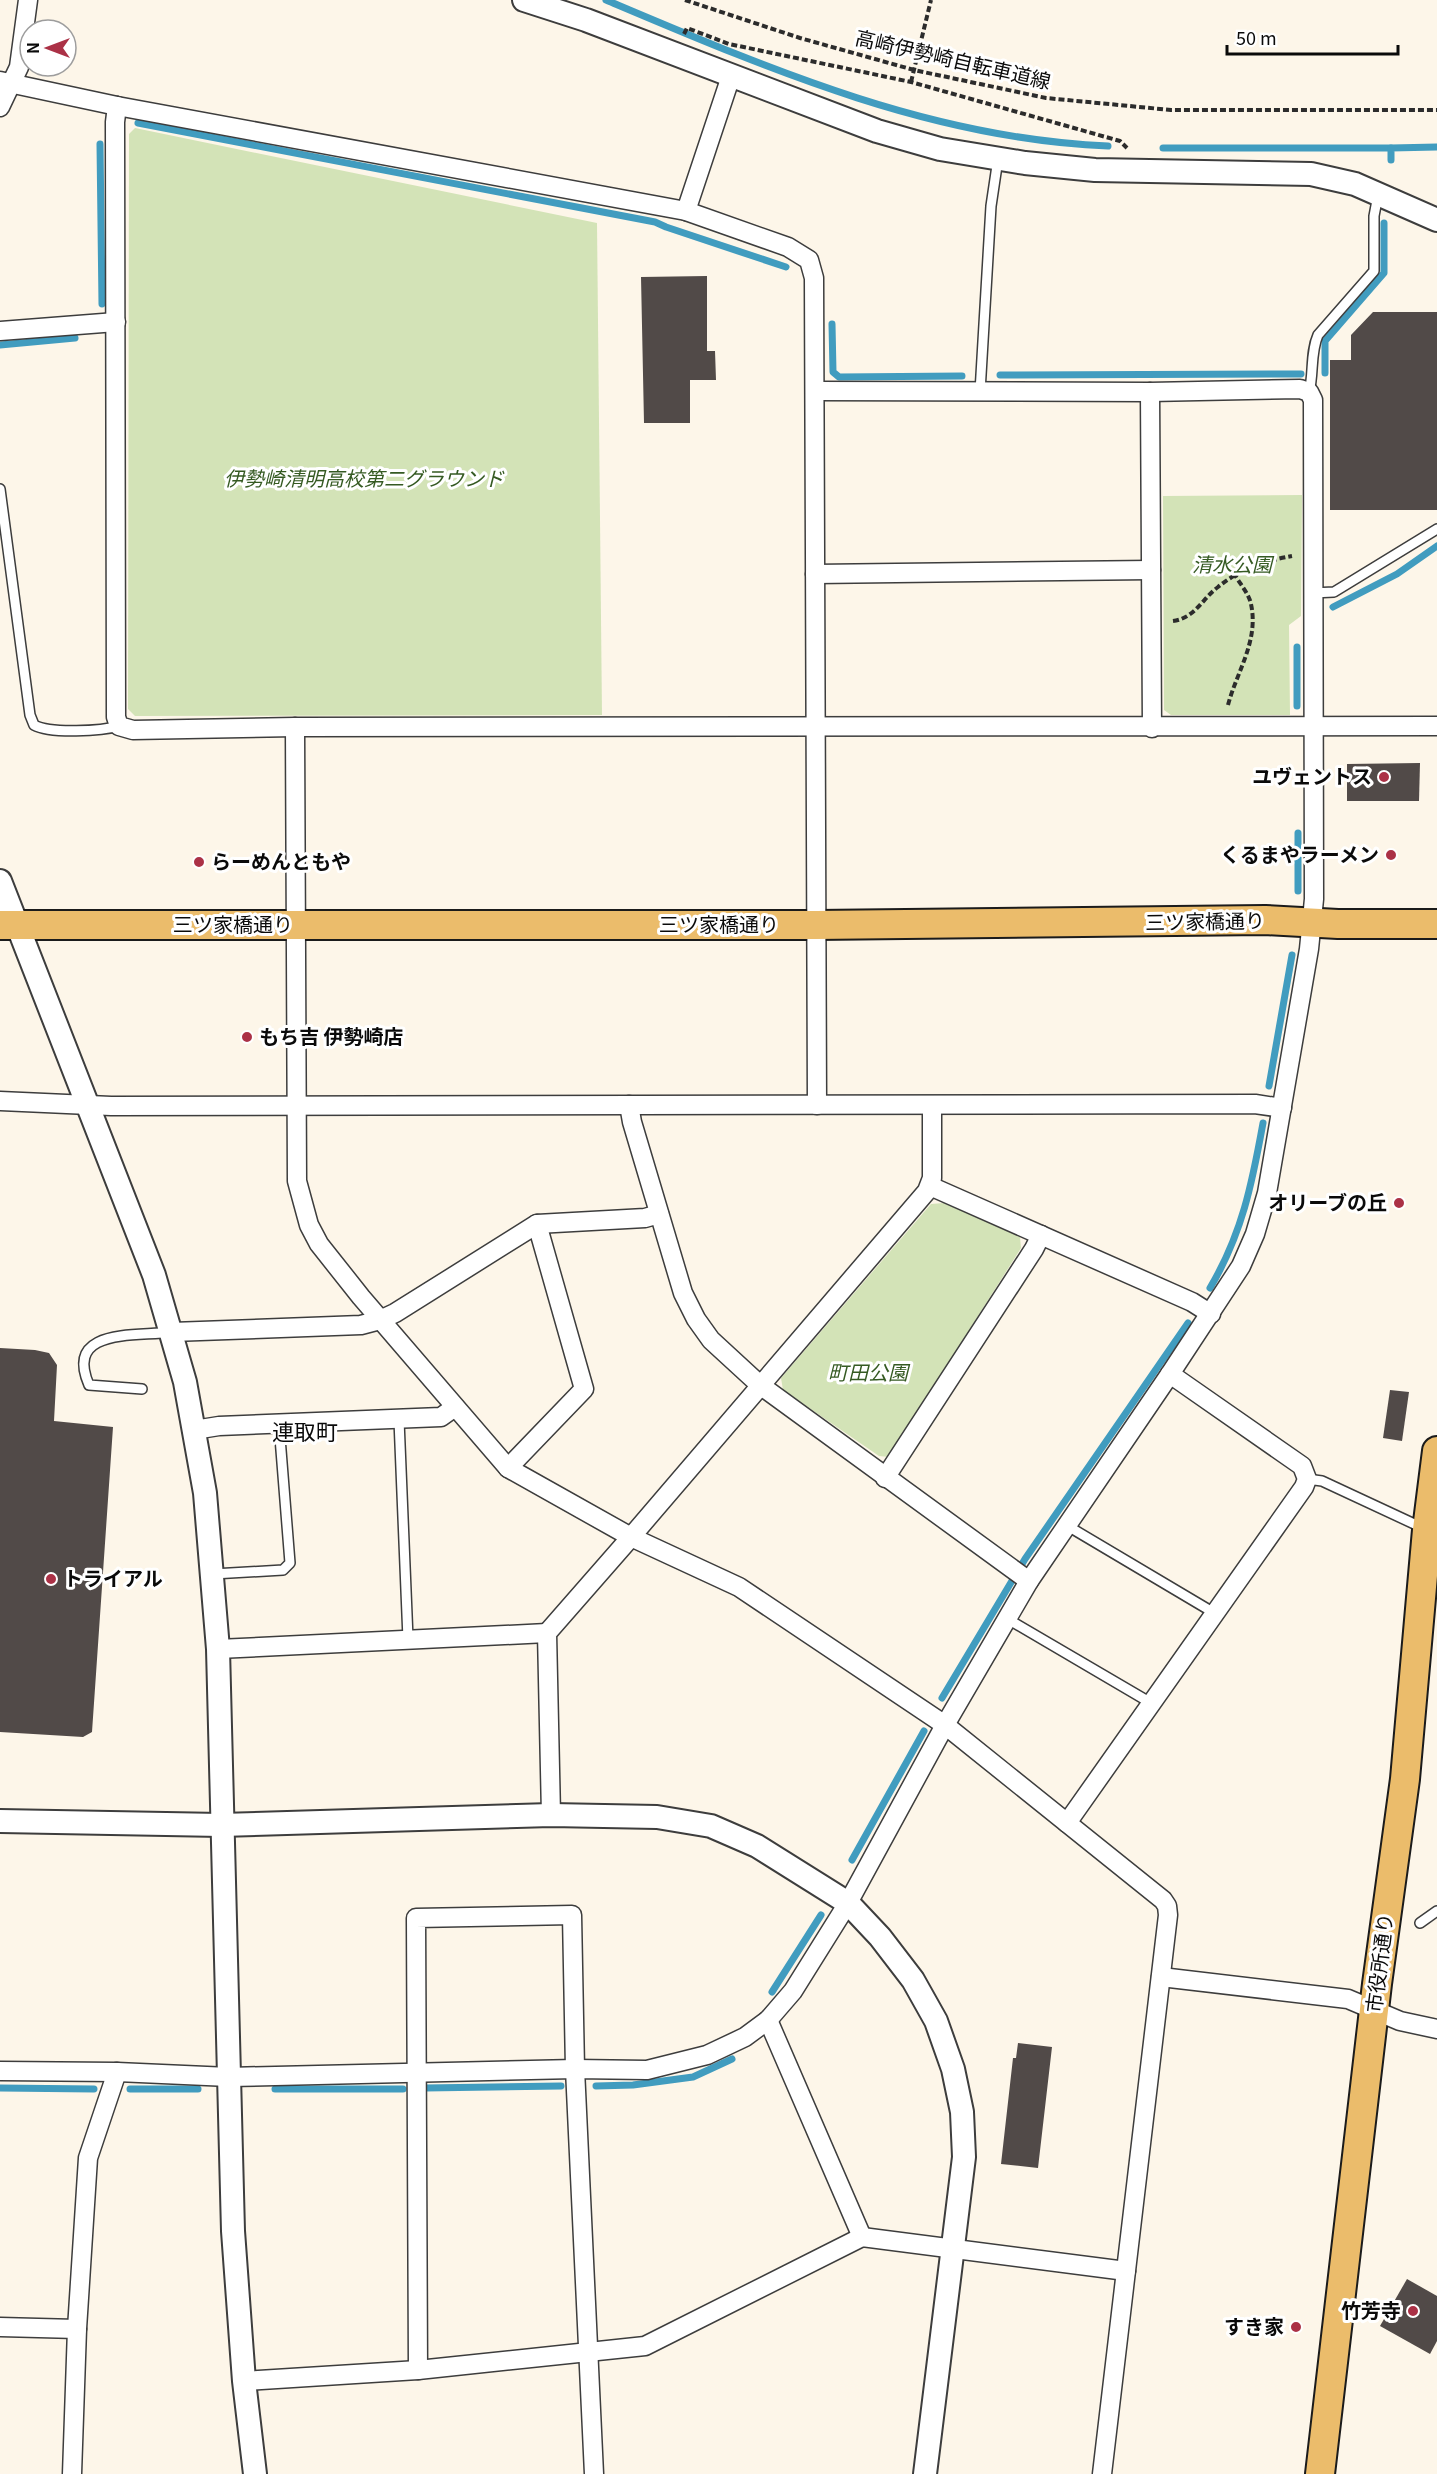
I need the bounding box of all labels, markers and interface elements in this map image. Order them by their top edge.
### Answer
north arrow [18,18,78,78]
scale bar [1227,18,1398,56]
street label: 高崎伊勢崎自転車道線 [853,22,1054,95]
text: 50 m [1236,24,1277,50]
text: N [20,42,44,54]
park label: 伊勢崎清明高校第二グラウンド [224,463,505,492]
park label: 清水公園 [1192,549,1275,578]
place label: ユヴェントス [1252,761,1372,790]
marker: ユヴェントス [1377,770,1391,784]
place label: くるまやラーメン [1220,839,1379,868]
place label: らーめんともや [211,846,351,875]
marker: くるまやラーメン [1384,848,1398,862]
marker: らーめんともや [192,855,206,869]
street label: 三ツ家橋通り [1145,905,1265,936]
street label: 三ツ家橋通り [173,909,293,938]
street label: 三ツ家橋通り [659,909,779,938]
place label: もち吉 伊勢崎店 [259,1021,404,1050]
marker: もち吉 伊勢崎店 [240,1030,254,1044]
place label: オリーブの丘 [1268,1187,1387,1216]
marker: オリーブの丘 [1392,1196,1406,1210]
park label: 町田公園 [828,1357,911,1386]
district label: 連取町 [272,1414,338,1446]
place label: トライアル [63,1563,163,1592]
marker: トライアル [44,1572,58,1586]
street label: 市役所通り [1358,1911,1399,2014]
place label: 竹芳寺 [1341,2295,1401,2324]
marker: 竹芳寺 [1406,2304,1420,2318]
place label: すき家 [1224,2311,1284,2340]
marker: すき家 [1289,2320,1303,2334]

